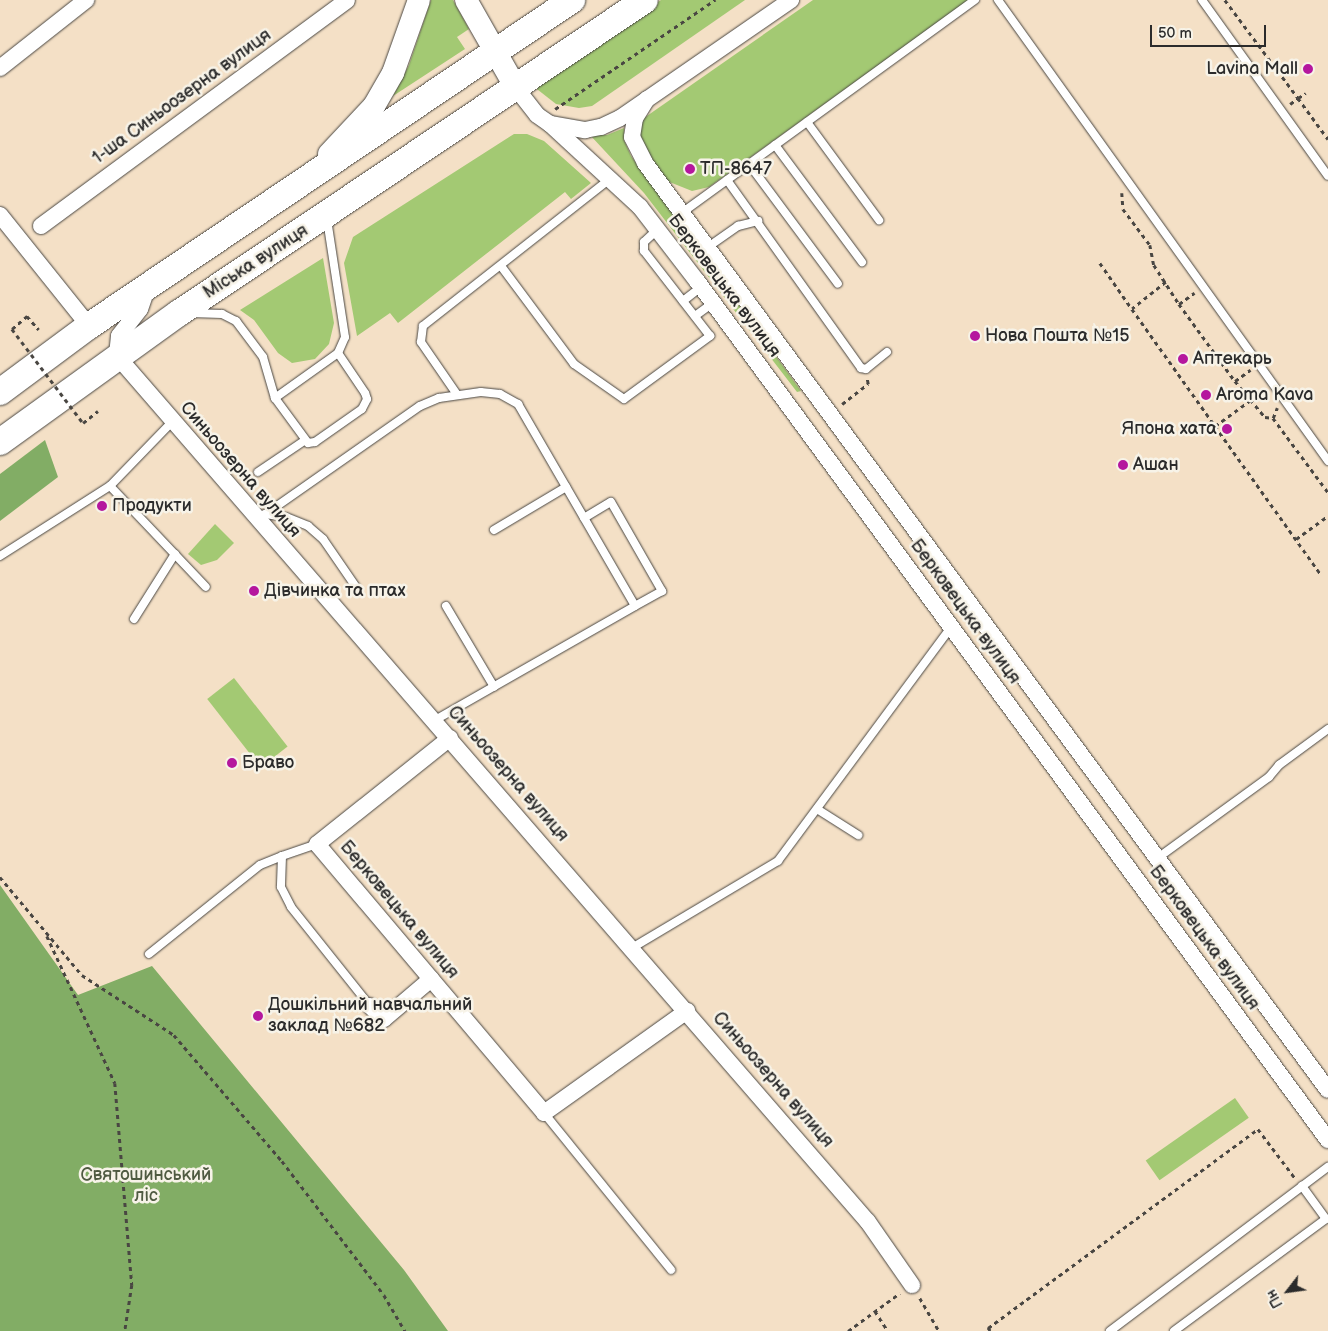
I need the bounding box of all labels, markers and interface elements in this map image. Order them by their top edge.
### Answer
scale bar [1153,15,1269,47]
text: 50 m [1158,24,1192,43]
street label: 1-ша Синьоозерна вулиця [88,25,276,169]
place label: Lavina Mall [1206,58,1298,80]
marker: Lavina Mall [1302,63,1314,75]
place label: ТП-8647 [700,158,772,180]
marker: ТП-8647 [684,163,696,175]
street label: Берковецька вулиця [663,210,785,362]
street label: Міська вулиця [200,220,312,304]
place label: Нова Пошта №15 [985,325,1130,347]
marker: Нова Пошта №15 [969,330,981,342]
place label: Аптекарь [1193,348,1272,370]
marker: Аптекарь [1177,353,1189,365]
place label: Aroma Kava [1216,384,1314,406]
marker: Aroma Kava [1200,389,1212,401]
street label: Синьоозерна вулиця [175,398,305,542]
place label: Япона хата [1122,418,1217,440]
marker: Япона хата [1221,423,1233,435]
place label: Ашан [1133,454,1179,476]
marker: Ашан [1117,459,1129,471]
place label: Продукти [112,495,192,517]
marker: Продукти [96,500,108,512]
street label: Берковецька вулиця [905,535,1025,689]
place label: Дівчинка та птах [264,580,406,602]
marker: Дівчинка та птах [248,585,260,597]
street label: Синьоозерна вулиця [443,702,573,846]
place label: Браво [242,752,294,774]
marker: Браво [226,757,238,769]
street label: Берковецька вулиця [335,837,463,983]
street label: Берковецька вулиця [1144,861,1264,1015]
place label: Дошкільний навчальний заклад №682 [268,995,472,1038]
street label: Синьоозерна вулиця [708,1008,838,1152]
marker: Дошкільний навчальний заклад №682 [252,1010,264,1022]
park label: Святошинський ліс [81,1165,211,1208]
north arrow [1263,1266,1313,1316]
text: Пн [1263,1286,1287,1311]

